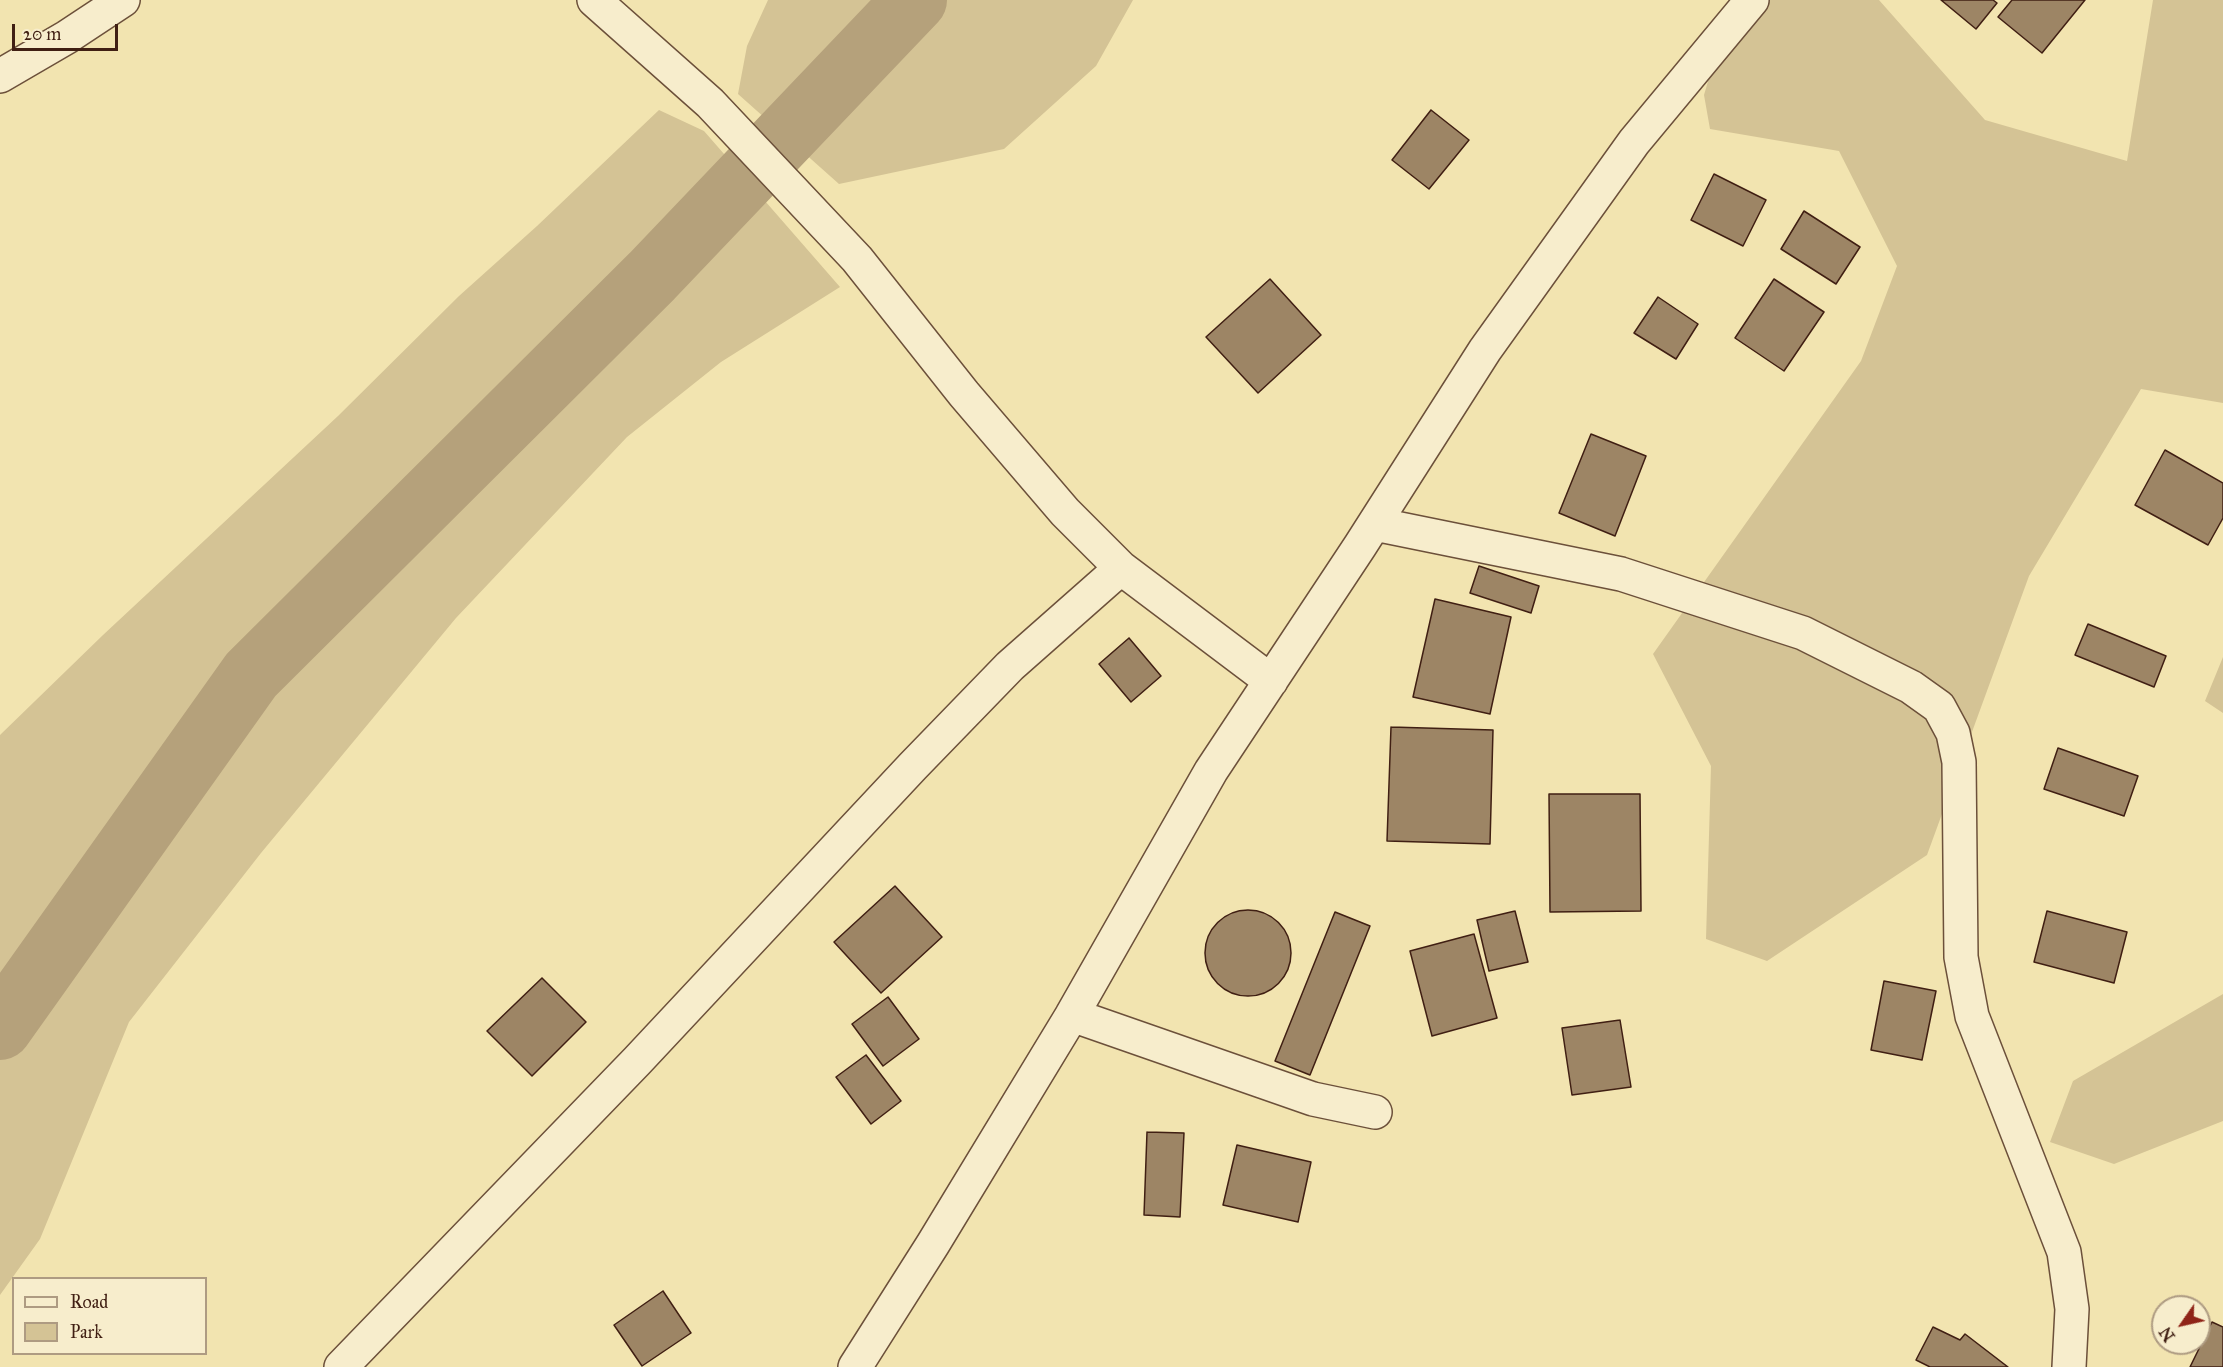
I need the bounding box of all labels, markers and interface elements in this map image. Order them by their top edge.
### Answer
scale bar [15,12,122,50]
text: 20 m [23,23,61,45]
legend [12,1277,207,1355]
text: Road [70,1291,108,1313]
north arrow [2151,1295,2211,1355]
text: Park [70,1321,103,1343]
text: N [2156,1323,2179,1345]

